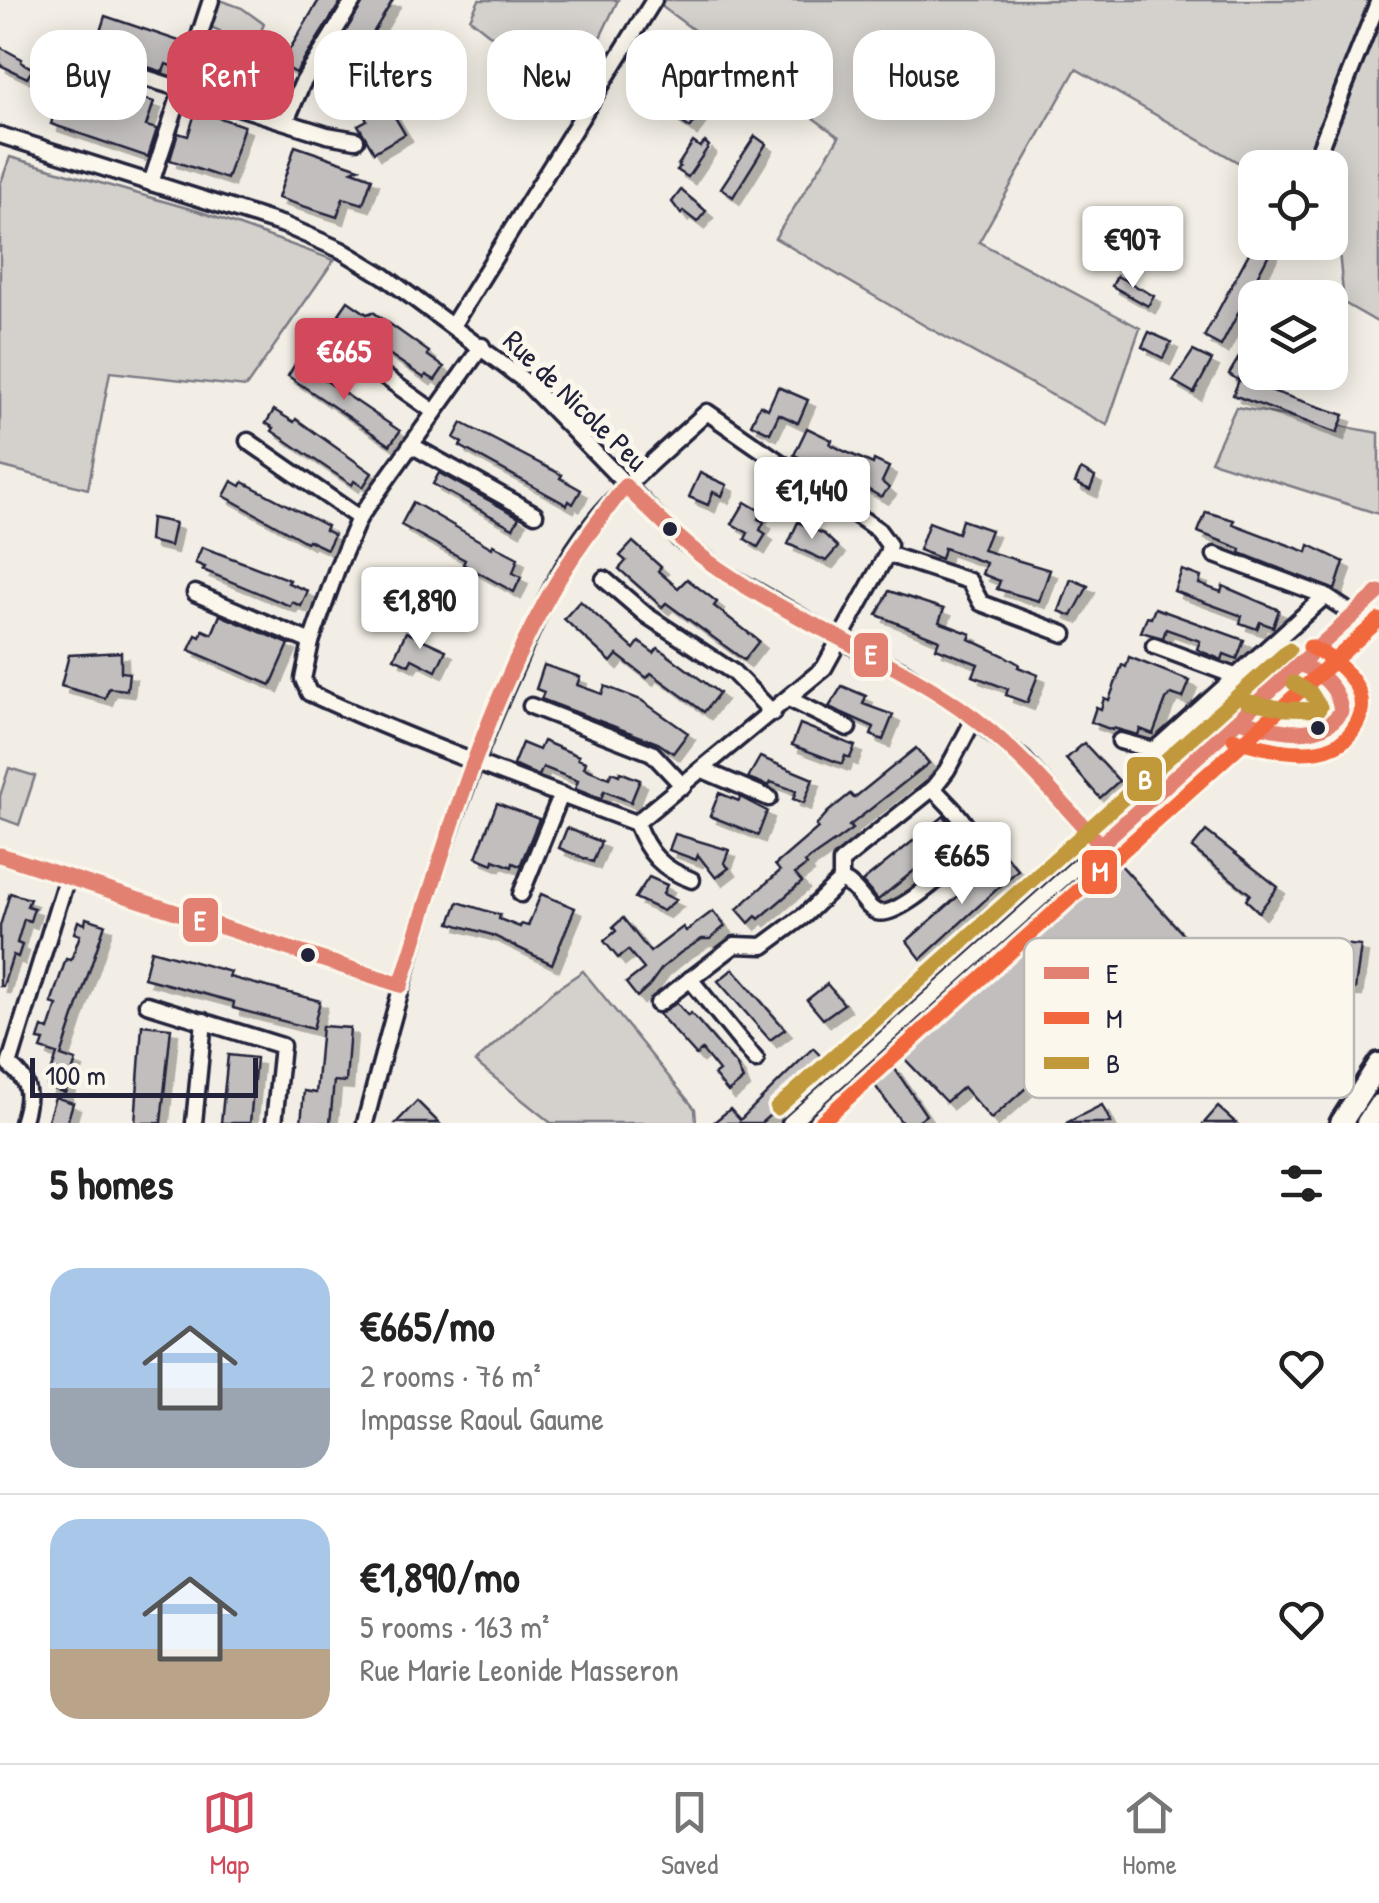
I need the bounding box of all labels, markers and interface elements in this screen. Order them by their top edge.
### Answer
chip: Buy [30,30,147,120]
chip: Rent [167,30,294,120]
chip: Filters [314,30,467,120]
chip: New [487,30,606,120]
chip: Apartment [626,30,833,120]
chip: House [853,30,995,120]
map controls [1238,150,1348,390]
button: locate [1238,150,1348,260]
pin: €907 [1074,206,1192,291]
text: €907 [1104,217,1162,260]
button: layers [1238,280,1348,390]
pin: €665 [285,318,403,403]
street label: Rue de Nicole Peu [495,321,657,479]
text: €665 [317,329,371,372]
pin: €1,440 [731,457,893,542]
text: €1,440 [776,468,848,511]
unlabelled marker [660,519,680,539]
pin: €1,890 [339,567,501,652]
text: €1,890 [383,578,457,621]
line badge: E [852,631,890,679]
text: E [865,635,878,673]
unlabelled marker [1308,718,1328,738]
line badge: B [1125,755,1164,803]
text: B [1138,760,1152,798]
pin: €665 [903,822,1021,907]
text: €665 [935,833,989,876]
line badge: M [1080,848,1119,896]
text: M [1092,852,1108,890]
line badge: E [181,896,220,944]
text: E [194,901,207,939]
legend [1024,938,1354,1098]
unlabelled marker [298,945,318,965]
text: E [1106,954,1118,992]
text: M [1106,999,1123,1037]
text: B [1106,1044,1120,1082]
scale bar [30,1053,258,1098]
text: 100 m [45,1056,106,1094]
text: 5 homes [50,1155,173,1212]
icon: filters [1274,1156,1329,1211]
text: €665/mo [360,1297,495,1354]
icon: home [130,1308,250,1428]
icon: heart [1274,1341,1329,1396]
text: 2 rooms · 76 m² [360,1354,541,1397]
text: Impasse Raoul Gaume [360,1397,604,1440]
text: €1,890/mo [360,1548,520,1605]
icon: home [130,1559,250,1679]
icon: heart [1274,1592,1329,1647]
text: 5 rooms · 163 m² [360,1605,549,1648]
text: Rue Marie Leonide Masseron [360,1648,679,1691]
tab: Map [202,1785,257,1883]
tab: Saved [661,1785,718,1883]
tab: Home [1122,1785,1177,1883]

